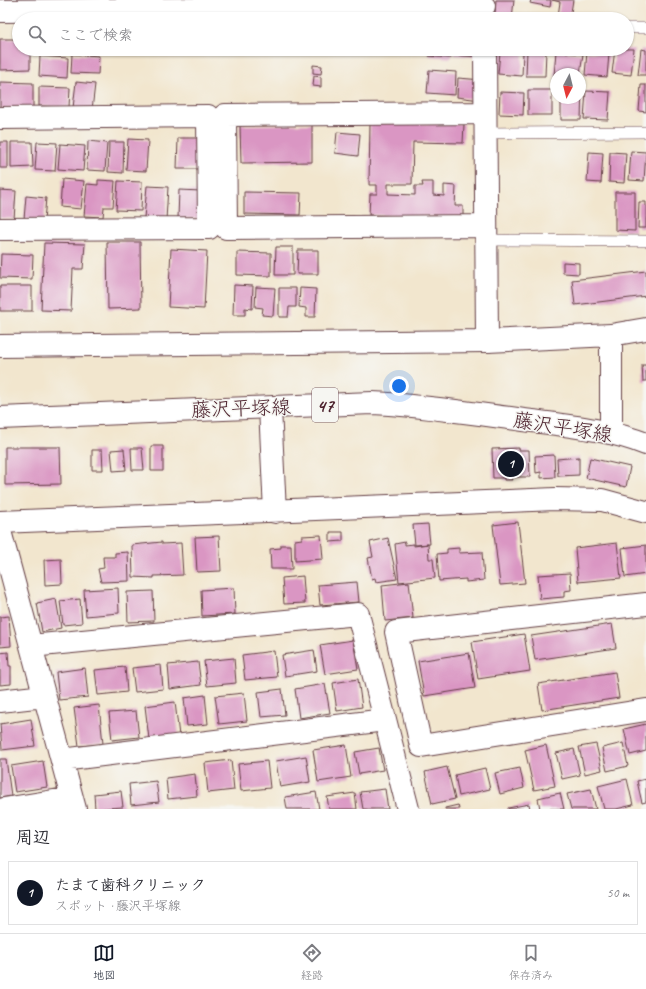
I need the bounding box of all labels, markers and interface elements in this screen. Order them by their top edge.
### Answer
search box [12,12,634,56]
icon: search [26,23,48,45]
text: ここで検索 [58,26,133,45]
north arrow [550,68,586,104]
your location [389,376,409,396]
road number: 47 [312,388,338,422]
street label: 藤沢平塚線 [191,394,291,423]
street label: 藤沢平塚線 [512,407,614,448]
pin: 1 [498,449,524,479]
text: 周辺 [16,827,50,848]
text: たまて歯科クリニック [55,876,205,895]
text: 1 [27,885,33,901]
text: 50 m [607,885,629,901]
text: スポット · 藤沢平塚線 [55,898,181,914]
tab: 地図 [93,942,115,982]
tab: 経路 [301,942,323,982]
tab: 保存済み [509,942,553,982]

